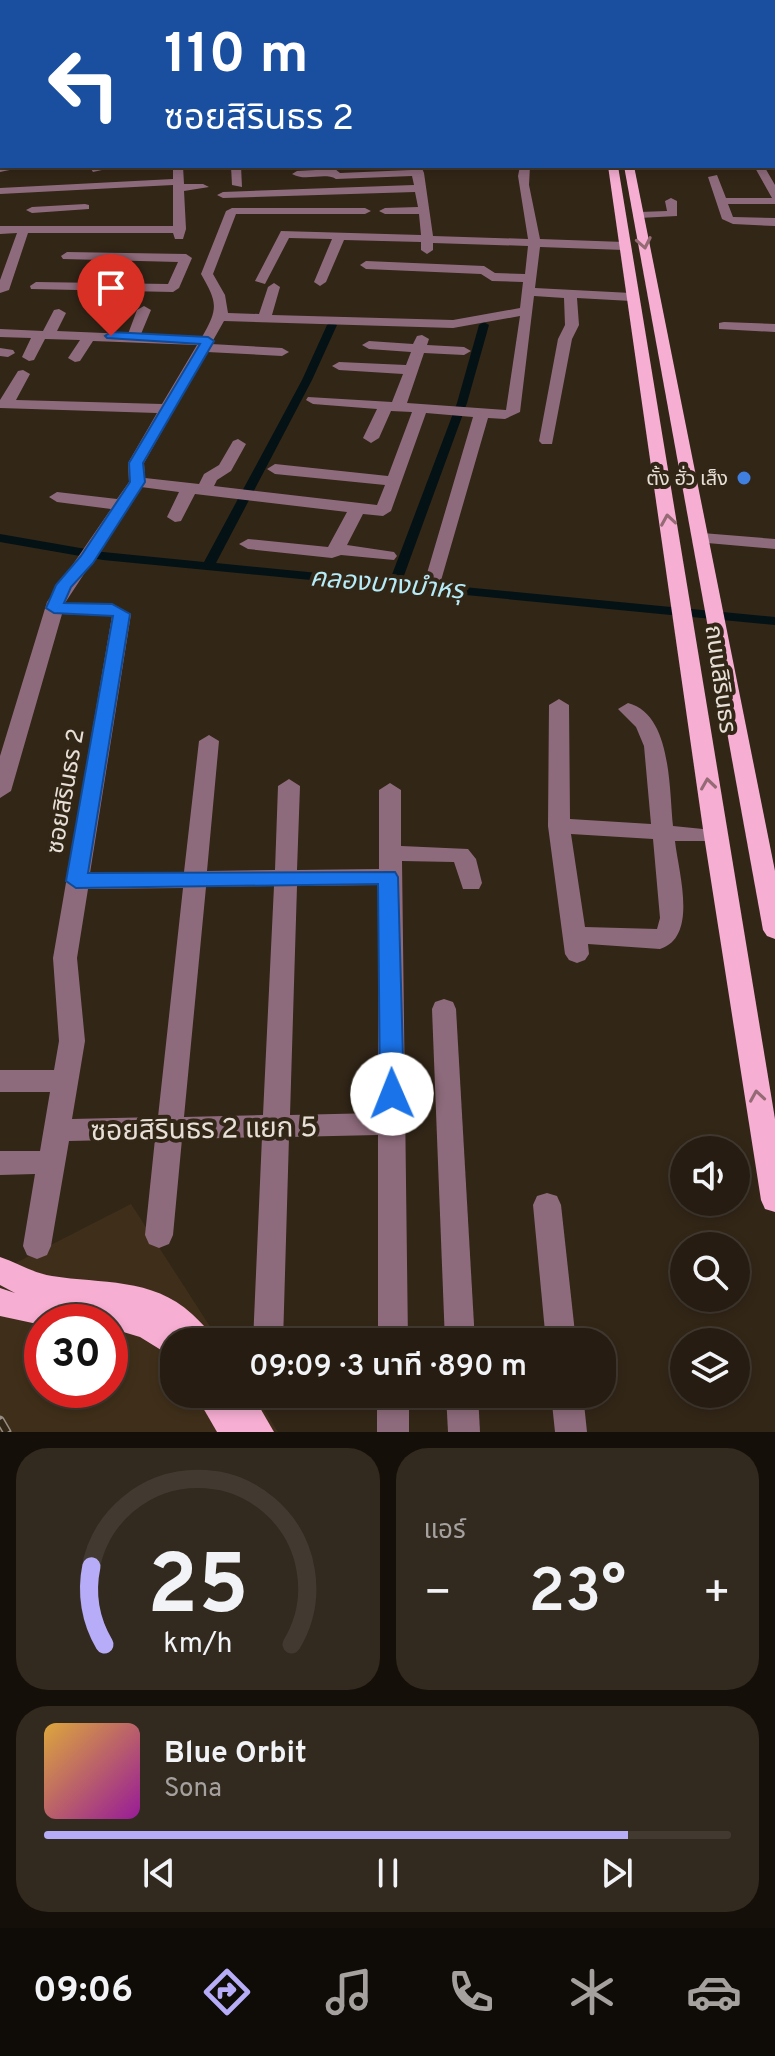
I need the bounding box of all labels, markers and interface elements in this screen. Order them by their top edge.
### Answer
text: 110 m [164,22,309,92]
icon: left [32,32,136,136]
text: ซอยสิรินธร 2 [164,97,354,143]
one-way arrow [635,235,652,249]
pin [77,254,145,336]
icon: arrive [89,266,133,310]
place label: ตั้ง ฮั่ว เส็ง [646,465,728,493]
marker: ตั้ง ฮั่ว เส็ง [735,469,753,487]
one-way arrow [661,513,678,527]
water label: คลองบางบำหรุ [309,562,467,609]
street label: ถนนสิรินธร [697,623,741,735]
street label: ซอยสิรินธร 2 [41,726,93,856]
one-way arrow [700,777,717,791]
position arrow [350,1052,434,1136]
one-way arrow [749,1089,766,1103]
street label: ซอยสิรินธร 2 แยก 5 [90,1111,318,1151]
map controls [670,1136,750,1408]
button: sound [670,1136,750,1216]
button: search [670,1232,750,1312]
speed limit sign: 30 [24,1304,128,1408]
button: layers [670,1328,750,1408]
text: 09:09 · 3 นาที · 890 m [249,1349,527,1386]
text: แอร์ [424,1515,466,1548]
text: 25 [147,1538,249,1643]
text: 23° [528,1557,626,1633]
text: − [424,1567,452,1623]
text: + [703,1567,731,1623]
text: km/h [163,1627,232,1663]
text: Blue Orbit [164,1736,307,1773]
text: Sona [164,1773,222,1806]
icon: previous [137,1851,181,1895]
icon: pause [366,1851,410,1895]
icon: next [595,1851,639,1895]
icon: directions [199,1964,255,2020]
icon: music [321,1964,377,2020]
icon: phone [443,1964,499,2020]
icon: climate [564,1964,620,2020]
icon: car [686,1964,742,2020]
text: 09:06 [33,1969,133,2015]

